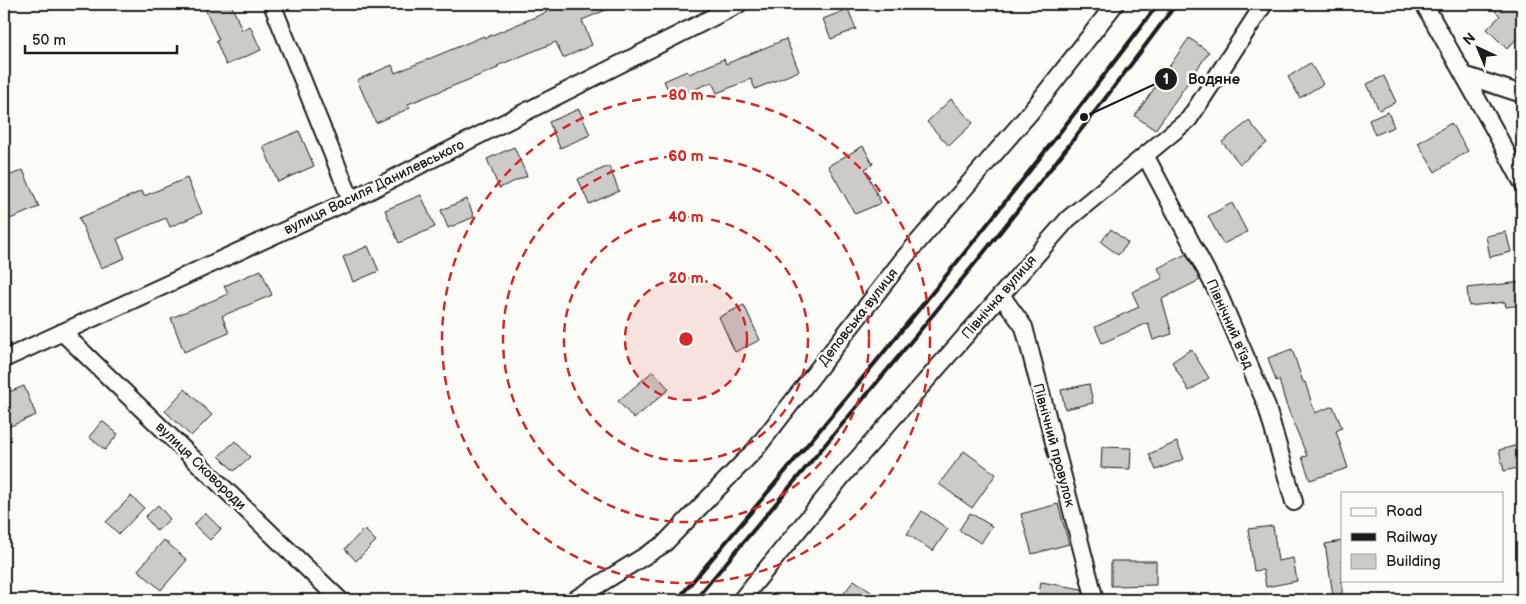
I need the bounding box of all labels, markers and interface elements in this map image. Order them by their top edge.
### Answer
scale bar [25,22,178,54]
north arrow [1454,22,1504,72]
text: N [1460,29,1479,49]
text: 50 m [32,31,66,50]
callout: Водяне [1153,64,1250,94]
text: 1 [1163,70,1169,89]
text: Водяне [1188,70,1240,89]
text: 80 m [668,86,704,105]
street label: вулиця Василя Данилевського [281,136,467,238]
text: 60 m [668,147,704,166]
text: 40 m [668,208,704,227]
street label: Північна вулиця [958,251,1040,342]
street label: Деповська вулиця [815,265,901,369]
text: 20 m [669,269,704,288]
street label: Північний в'їзд [1203,277,1258,372]
centre of rings [677,330,695,348]
street label: Північний провулок [1029,381,1079,509]
street label: вулиця Сковороди [152,419,250,513]
legend [1341,492,1504,582]
text: Road [1386,502,1422,521]
text: Railway [1386,528,1437,547]
text: Building [1386,552,1441,571]

